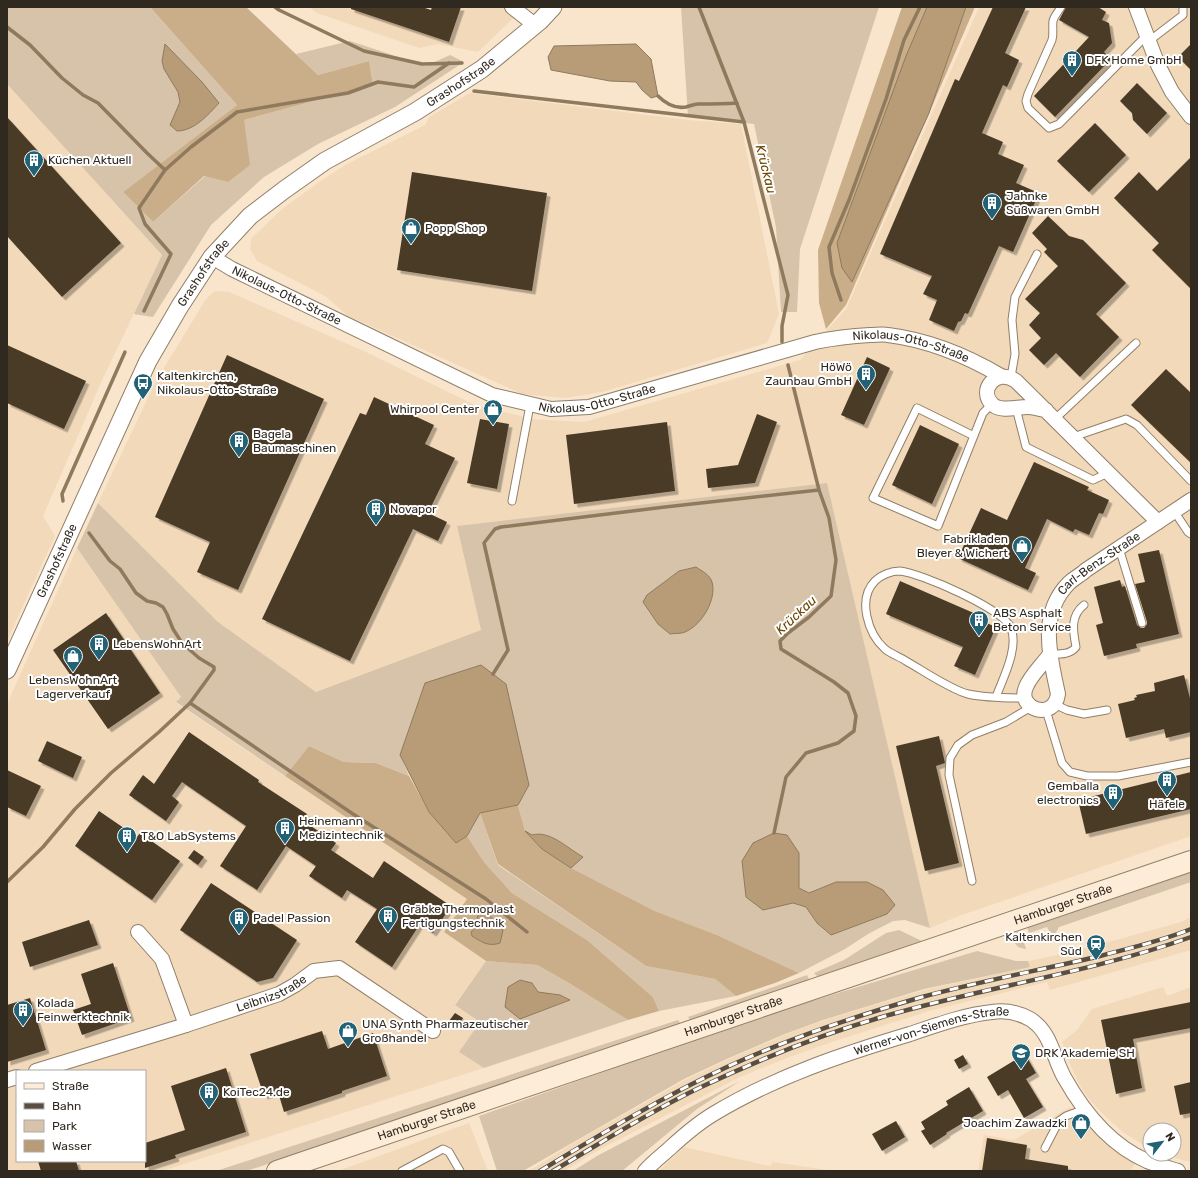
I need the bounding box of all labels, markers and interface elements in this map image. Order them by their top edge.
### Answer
building icon: DFK Home GmbH [1061,49,1083,77]
place label: DFK Home GmbH [1086,53,1182,67]
street label: Grashofstraße [424,54,498,110]
water label: Krückau [753,143,779,195]
building icon: Küchen Aktuell [23,149,45,177]
place label: Küchen Aktuell [48,153,132,167]
place label: Jahnke Süßwaren GmbH [1006,189,1100,217]
building icon: Jahnke Süßwaren GmbH [981,192,1003,220]
shop icon: Popp Shop [400,217,422,245]
place label: Popp Shop [425,221,486,235]
street label: Grashofstraße [175,236,232,309]
street label: Nikolaus-Otto-Straße [230,263,344,328]
street label: Nikolaus-Otto-Straße [852,328,972,365]
place label: HöWö Zaunbau GmbH [765,360,852,388]
building icon: HöWö Zaunbau GmbH [855,363,877,391]
place label: Kaltenkirchen, Nikolaus-Otto-Straße [157,369,277,397]
bus stop icon: Kaltenkirchen, Nikolaus-Otto-Straße [132,372,154,400]
street label: Nikolaus-Otto-Straße [537,381,657,416]
shop icon: Whirpool Center [482,398,504,426]
place label: Whirpool Center [390,402,479,416]
place label: Bagela Baumaschinen [253,427,336,455]
building icon: Bagela Baumaschinen [228,430,250,458]
building icon: Novapor [365,498,387,526]
place label: Novapor [390,502,437,516]
street label: Grashofstraße [34,521,80,600]
street label: Carl-Benz-Straße [1055,529,1143,598]
place label: Fabrikladen Bleyer & Wichert [917,532,1008,560]
shop icon: Fabrikladen Bleyer & Wichert [1011,535,1033,563]
water label: Krückau [773,592,819,637]
place label: ABS Asphalt Beton Service [993,606,1071,634]
building icon: ABS Asphalt Beton Service [968,609,990,637]
building icon: LebensWohnArt [88,633,110,661]
place label: LebensWohnArt [113,637,202,651]
shop icon: LebensWohnArt Lagerverkauf [62,645,84,673]
place label: LebensWohnArt Lagerverkauf [29,673,118,701]
building icon: Häfele [1156,769,1178,797]
place label: Gemballa electronics [1037,779,1099,807]
building icon: Gemballa electronics [1102,782,1124,810]
place label: Häfele [1149,797,1185,811]
place label: Heinemann Medizintechnik [299,814,384,842]
building icon: Heinemann Medizintechnik [274,817,296,845]
building icon: T&O LabSystems [116,825,138,853]
place label: T&O LabSystems [141,829,236,843]
street label: Hamburger Straße [1012,881,1114,928]
place label: Gräbke Thermoplast Fertigungstechnik [402,902,514,930]
building icon: Gräbke Thermoplast Fertigungstechnik [377,905,399,933]
building icon: Padel Passion [228,907,250,935]
place label: Padel Passion [253,911,330,925]
place label: Kaltenkirchen Süd [1005,930,1082,958]
station icon: Kaltenkirchen Süd [1085,933,1107,961]
street label: Leibnizstraße [234,972,309,1015]
street label: Hamburger Straße [682,993,785,1039]
place label: Kolada Feinwerktechnik [37,996,130,1024]
building icon: Kolada Feinwerktechnik [12,999,34,1027]
street label: Werner-von-Siemens-Straße [852,1004,1010,1058]
place label: UNA Synth Pharmazeutischer Großhandel [362,1017,528,1045]
shop icon: UNA Synth Pharmazeutischer Großhandel [337,1020,359,1048]
school or university icon: DRK Akademie SH [1010,1042,1032,1070]
place label: DRK Akademie SH [1035,1046,1135,1060]
legend [16,1070,146,1162]
text: Straße [52,1079,89,1093]
building icon: KoiTec24.de [198,1081,220,1109]
place label: KoiTec24.de [223,1085,290,1099]
street label: Hamburger Straße [376,1097,478,1143]
text: Bahn [52,1099,81,1113]
shop icon: Joachim Zawadzki [1070,1112,1092,1140]
place label: Joachim Zawadzki [963,1116,1067,1130]
text: Park [52,1119,78,1133]
north arrow [1142,1122,1182,1162]
text: N [1163,1130,1178,1144]
text: Wasser [52,1139,92,1153]

